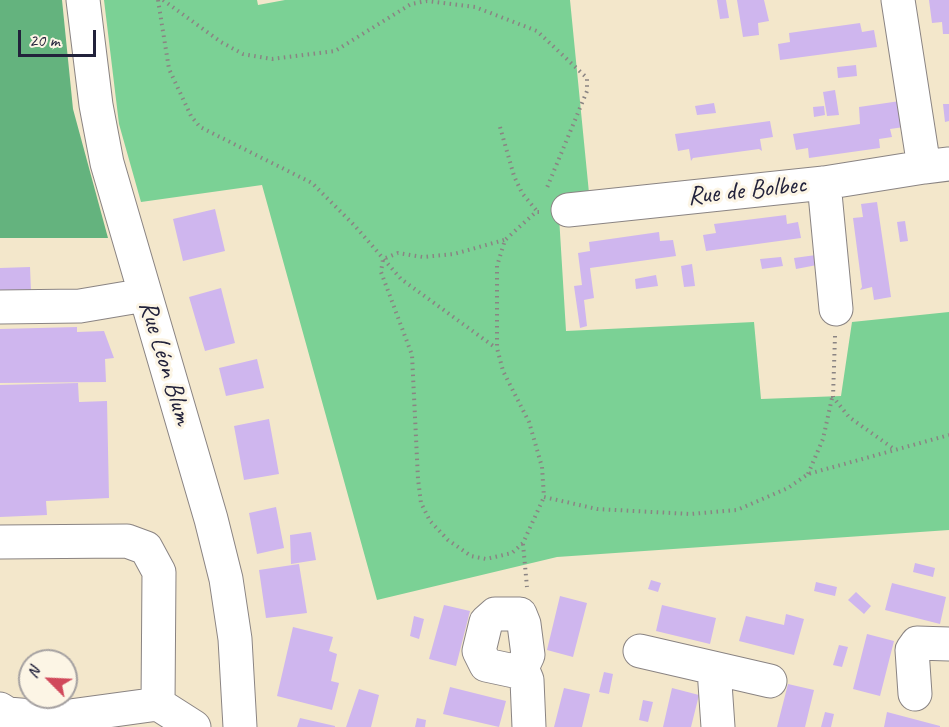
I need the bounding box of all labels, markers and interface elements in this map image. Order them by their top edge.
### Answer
scale bar [21,18,99,56]
text: 20 m [29,29,60,51]
street label: Rue de Bolbec [686,169,808,213]
street label: Rue Léon Blum [131,297,199,429]
north arrow [18,649,78,709]
text: N [22,664,45,681]

